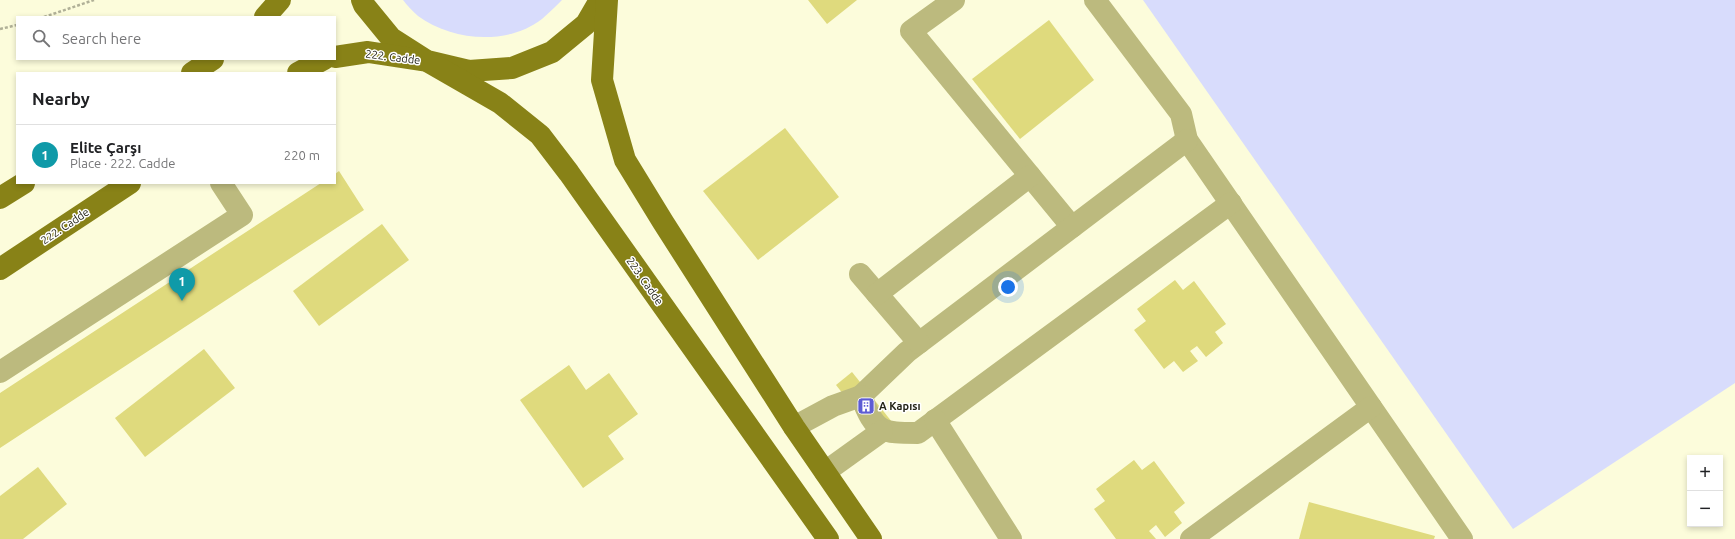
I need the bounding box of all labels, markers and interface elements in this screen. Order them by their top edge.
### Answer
search box [16,16,336,60]
icon: search [30,27,52,49]
text: Search here [62,30,141,47]
street label: 222. Cadde [365,48,421,66]
text: Nearby [32,89,90,108]
text: Elite Çarşı [70,139,141,156]
text: 1 [41,148,49,162]
text: 220 m [284,148,320,162]
text: Place · 222. Cadde [70,156,175,170]
street label: 222. Cadde [39,206,91,246]
street label: 223. Cadde [624,255,666,307]
pin: 1 [169,268,195,301]
your location [998,277,1018,297]
building icon: A Kapısı [856,396,876,416]
place label: A Kapısı [879,400,920,412]
map controls [1687,455,1723,527]
button: + [1687,455,1723,491]
button: − [1687,491,1723,527]

